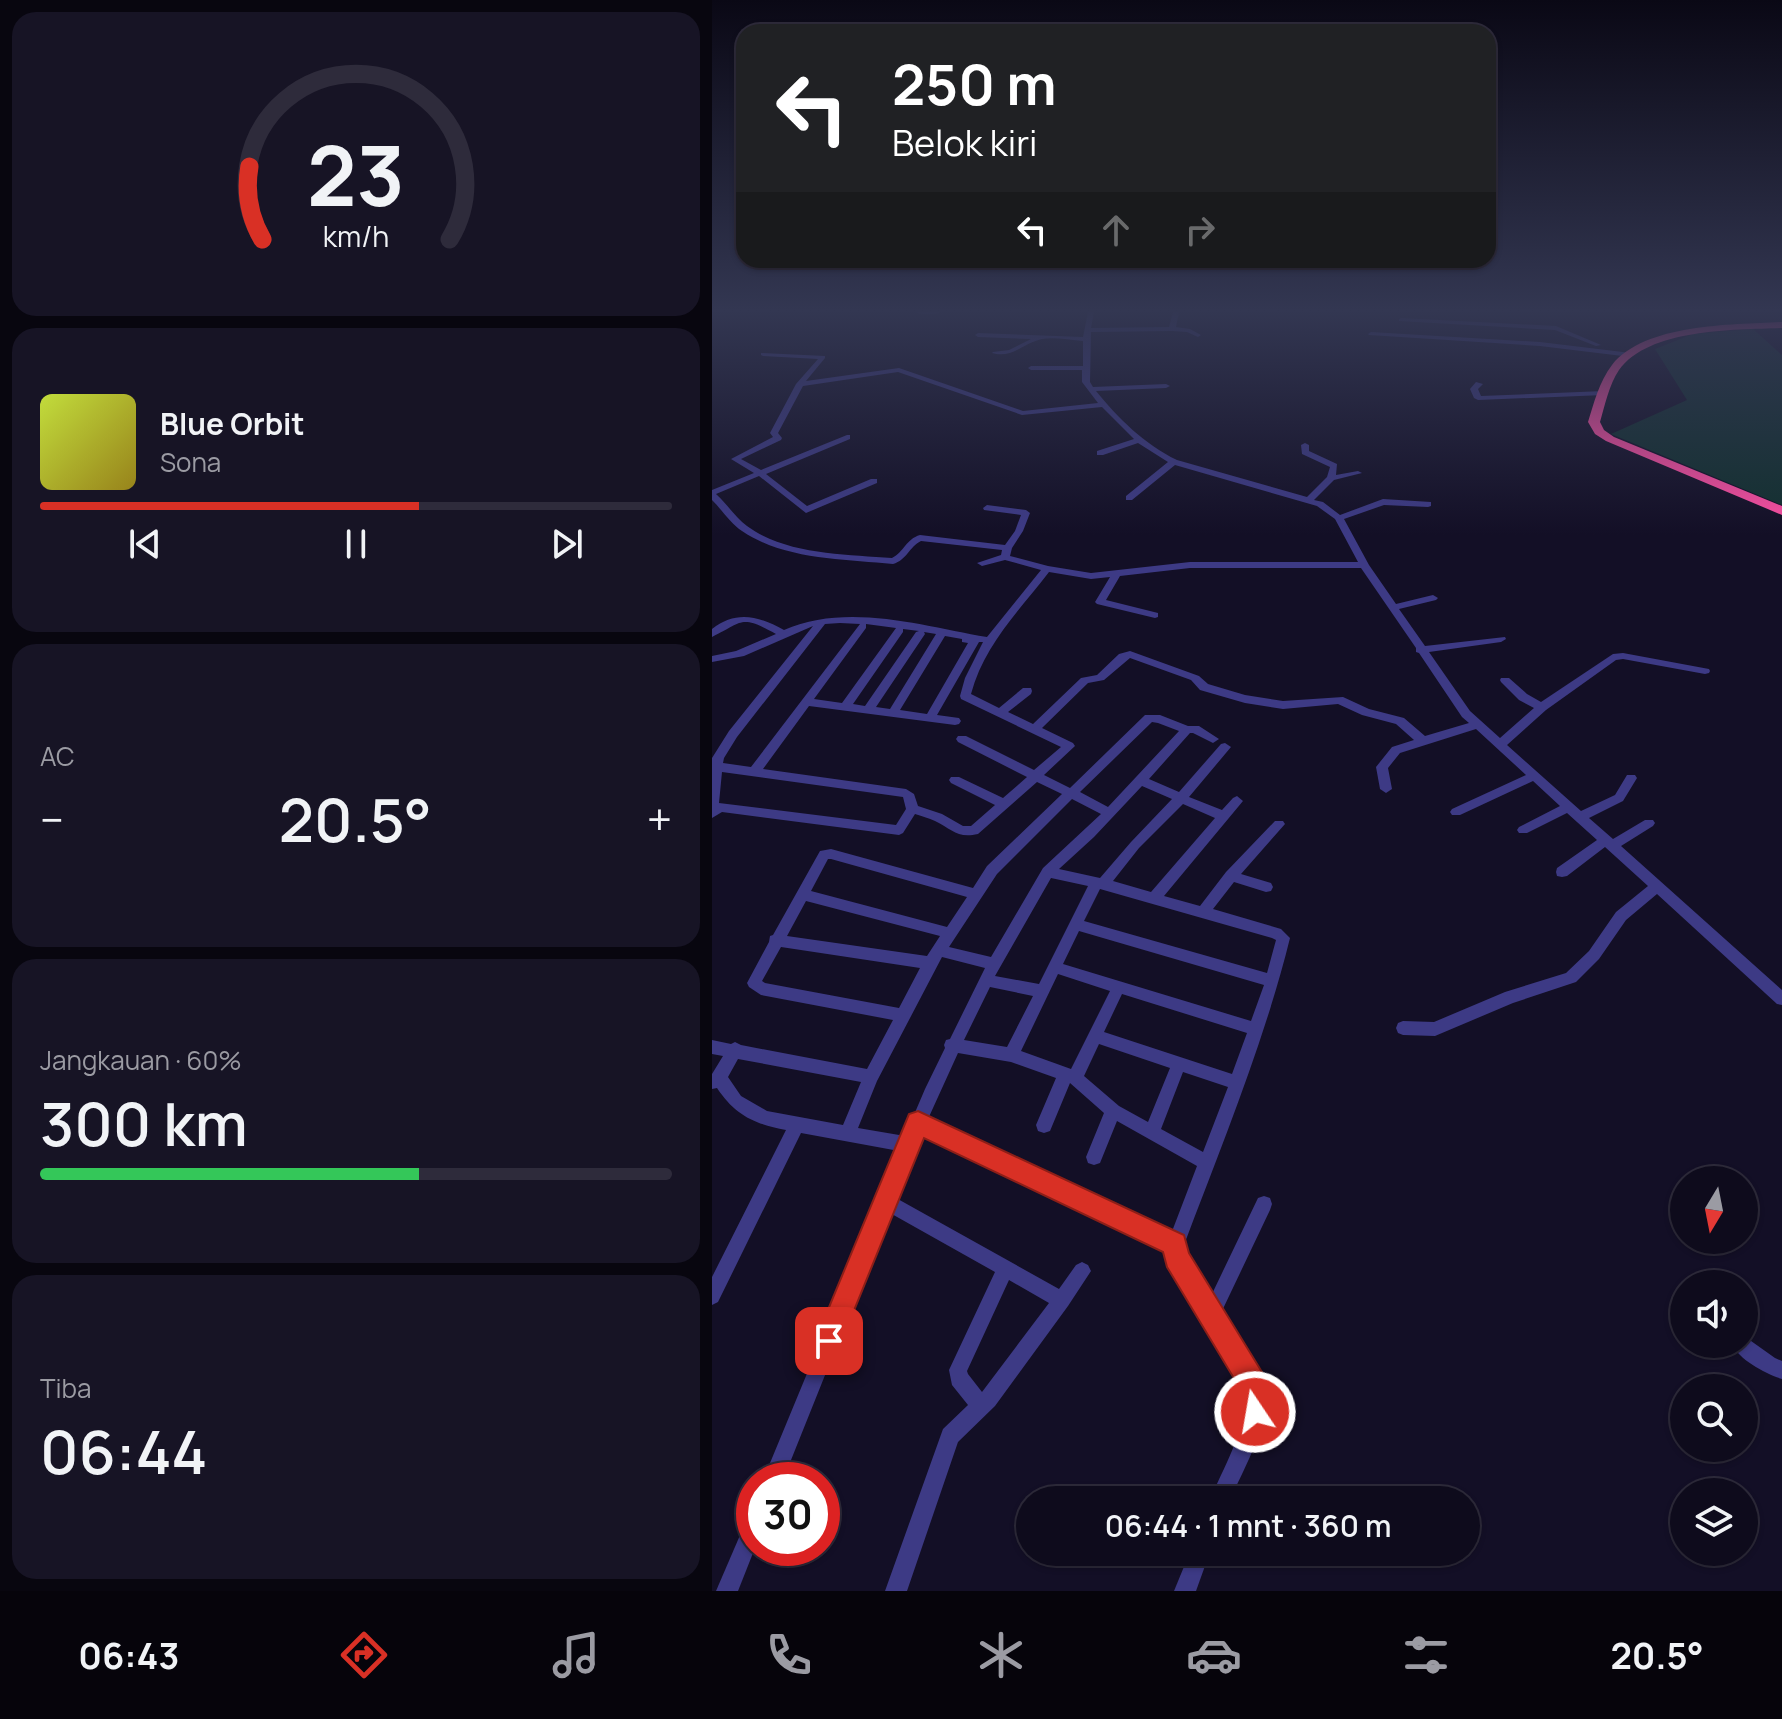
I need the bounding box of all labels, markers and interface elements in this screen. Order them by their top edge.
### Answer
text: 250 m [892,45,1057,122]
icon: left [760,56,864,160]
text: 23 [307,116,405,230]
text: Belok kiri [892,118,1038,167]
icon: left [1010,208,1054,252]
icon: ahead [1094,208,1138,252]
icon: right [1178,208,1222,252]
text: km/h [323,217,389,256]
text: Blue Orbit [160,403,305,444]
text: Sona [160,444,221,480]
icon: previous [123,522,167,566]
icon: pause [334,522,378,566]
icon: next [545,522,589,566]
text: AC [40,738,75,774]
text: 20.5° [279,778,432,860]
text: − [40,789,64,849]
text: + [647,789,672,849]
text: Jangkauan · 60% [40,1042,242,1078]
text: 300 km [40,1082,248,1164]
north arrow [1670,1166,1758,1254]
map controls [1670,1166,1758,1566]
button: sound [1670,1270,1758,1358]
pin [795,1307,863,1375]
icon: arrive [807,1319,851,1363]
text: Tiba [40,1370,91,1406]
position arrow [1213,1370,1297,1454]
button: search [1670,1374,1758,1462]
text: 06:44 [40,1410,208,1492]
speed limit sign: 30 [736,1462,840,1566]
button: layers [1670,1478,1758,1566]
text: 06:44 · 1 mnt · 360 m [1105,1505,1391,1546]
icon: directions [336,1627,392,1683]
icon: music [548,1627,604,1683]
icon: phone [761,1627,817,1683]
icon: climate [973,1627,1029,1683]
icon: car [1186,1627,1242,1683]
icon: filters [1398,1627,1454,1683]
text: 06:43 [78,1631,179,1680]
text: 20.5° [1610,1631,1704,1680]

